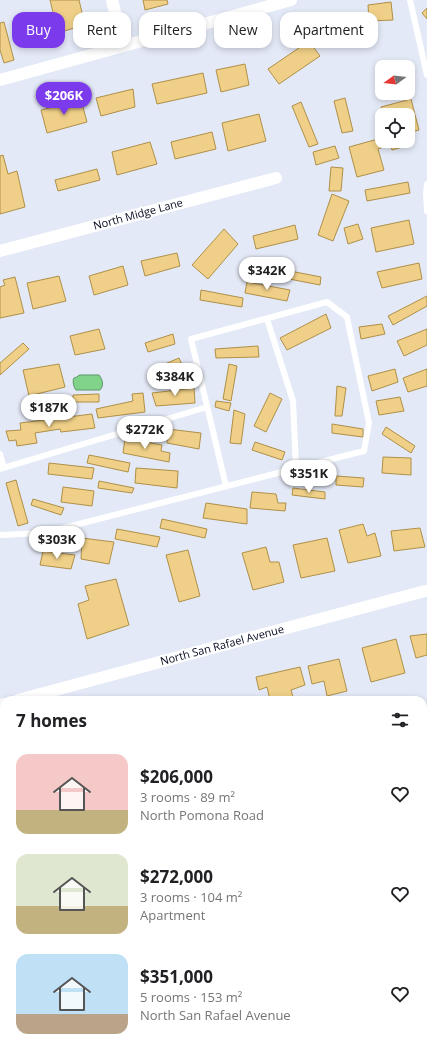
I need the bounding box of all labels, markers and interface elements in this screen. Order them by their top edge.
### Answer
chip: Buy [12,12,65,48]
chip: Rent [73,12,131,48]
chip: Filters [139,12,206,48]
chip: New [214,12,272,48]
chip: Apartment [280,12,378,48]
north arrow [375,60,415,100]
map controls [375,60,415,148]
pin: $206K [36,82,92,116]
text: $206K [45,86,83,104]
button: locate [375,108,415,148]
street label: North Midge Lane [91,194,184,233]
pin: $342K [239,257,295,291]
text: $342K [248,261,286,279]
pin: $384K [147,363,203,397]
text: $384K [156,367,194,385]
pin: $187K [21,394,77,428]
text: $187K [30,398,68,416]
pin: $272K [117,416,173,450]
text: $272K [126,420,164,438]
pin: $351K [281,460,337,494]
text: $351K [290,464,328,482]
pin: $303K [29,526,85,560]
text: $303K [38,530,76,548]
street label: North San Rafael Avenue [158,621,285,668]
text: 7 homes [16,709,87,732]
icon: filters [389,709,411,731]
text: $206,000 [140,765,213,788]
icon: home [48,770,96,818]
icon: heart [389,783,411,805]
text: 3 rooms · 89 m² [140,788,235,806]
text: North Pomona Road [140,806,264,824]
text: $272,000 [140,865,213,888]
icon: home [48,870,96,918]
icon: heart [389,883,411,905]
text: 3 rooms · 104 m² [140,888,242,906]
text: Apartment [140,906,205,924]
text: $351,000 [140,965,213,988]
icon: home [48,970,96,1018]
icon: heart [389,983,411,1005]
text: 5 rooms · 153 m² [140,988,242,1006]
text: North San Rafael Avenue [140,1006,291,1024]

